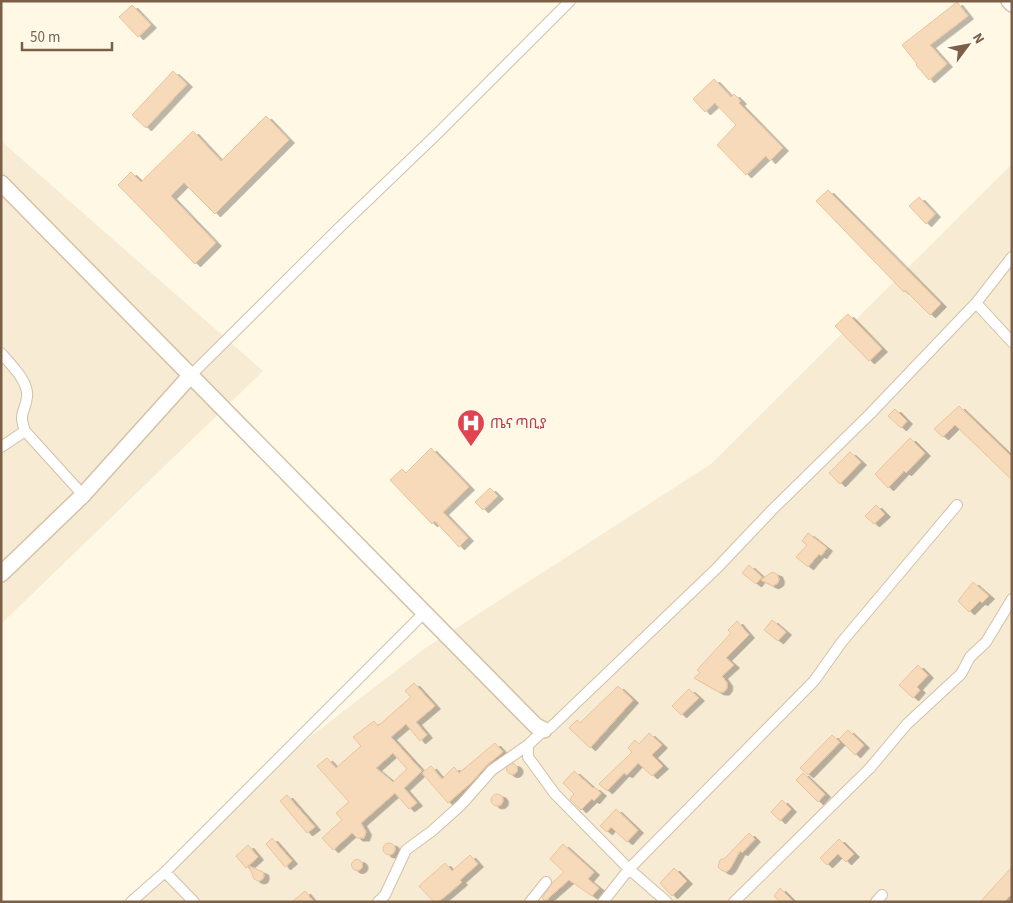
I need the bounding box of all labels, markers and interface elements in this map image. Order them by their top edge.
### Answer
scale bar [22,20,112,52]
north arrow [943,20,993,70]
text: 50 m [30,27,60,48]
text: N [967,29,989,48]
hospital icon: ጤና ጣቢያ [456,408,486,447]
place label: ጤና ጣቢያ [490,414,547,434]

